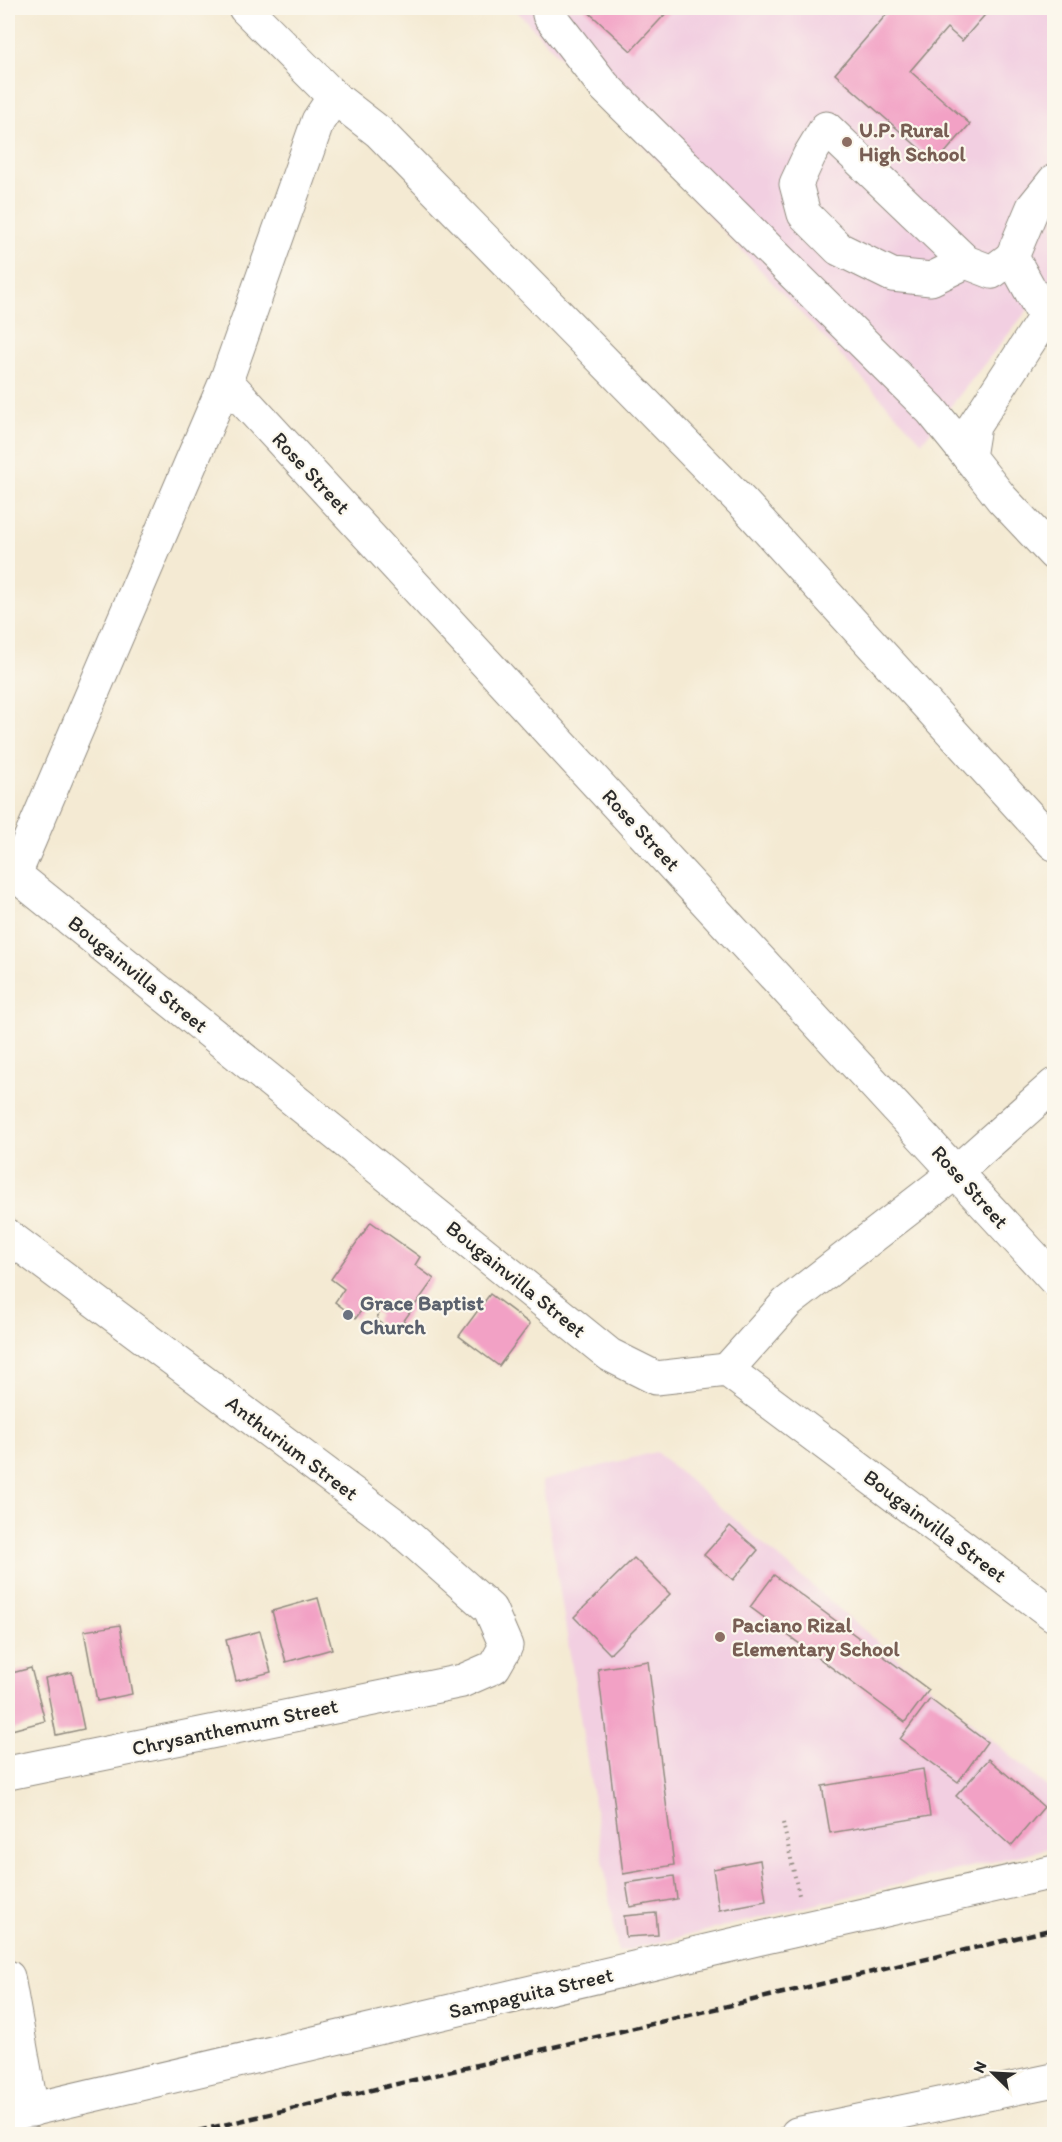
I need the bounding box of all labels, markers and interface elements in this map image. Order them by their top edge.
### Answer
place label: U.P. Rural High School [859,117,967,167]
marker: U.P. Rural High School [840,135,854,149]
street label: Rose Street [267,426,356,519]
street label: Rose Street [597,783,686,876]
street label: Bougainvilla Street [63,910,213,1038]
street label: Rose Street [926,1140,1014,1234]
street label: Bougainvilla Street [441,1215,591,1343]
place label: Grace Baptist Church [360,1290,484,1339]
marker: Grace Baptist Church [341,1308,355,1322]
street label: Anthurium Street [221,1390,363,1505]
street label: Bougainvilla Street [859,1464,1012,1588]
place label: Paciano Rizal Elementary School [732,1612,901,1662]
marker: Paciano Rizal Elementary School [713,1630,727,1644]
street label: Chrysanthemum Street [130,1692,340,1761]
street label: Sampaguita Street [446,1961,616,2024]
north arrow [963,2043,1023,2103]
text: N [969,2058,991,2076]

